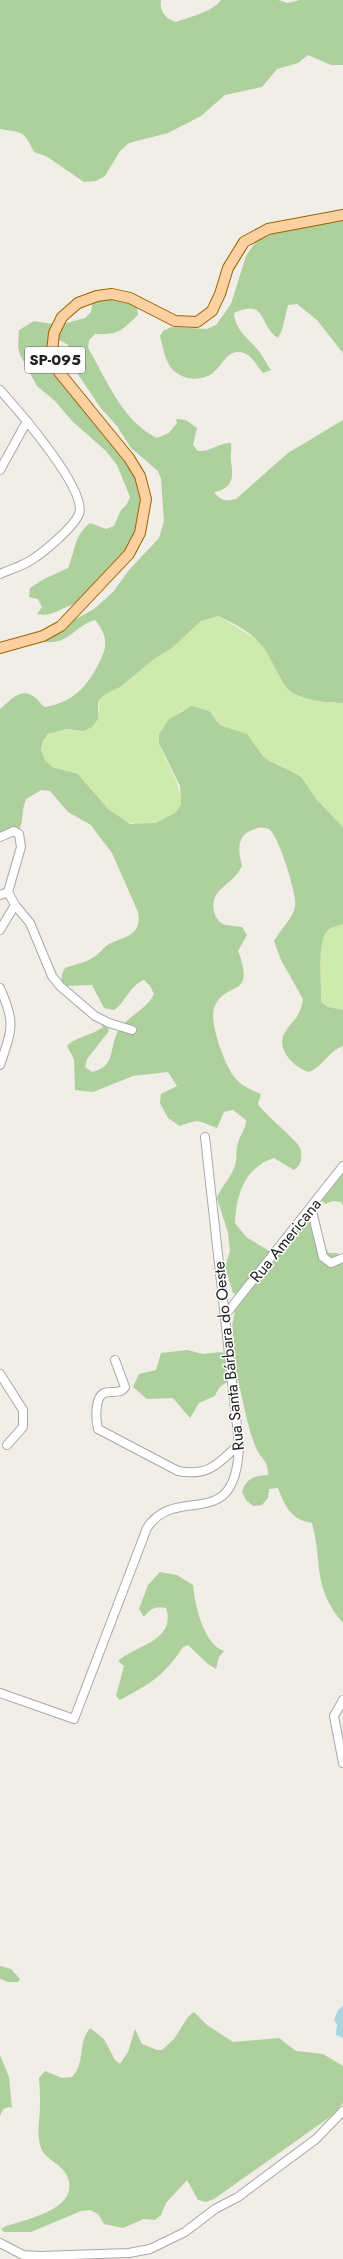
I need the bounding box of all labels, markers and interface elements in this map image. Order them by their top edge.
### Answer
road number: SP-095 [25,347,85,373]
street label: Rua Americana [244,1193,326,1287]
street label: Rua Santa Bárbara do Oeste [207,1260,250,1452]

